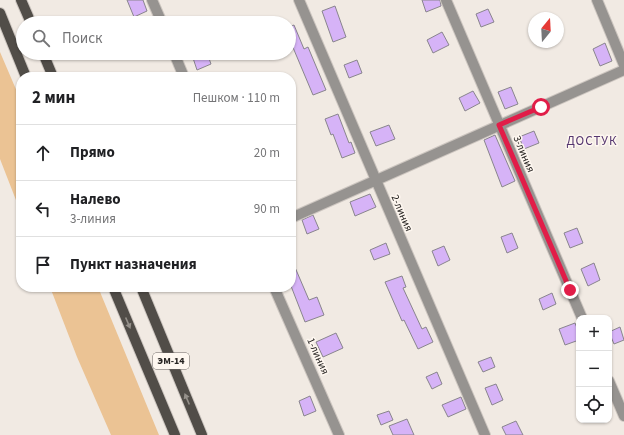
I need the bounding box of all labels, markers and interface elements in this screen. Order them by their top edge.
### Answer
north arrow [528,12,564,48]
search box [16,16,296,60]
icon: search [30,27,52,49]
text: Поиск [62,28,103,49]
text: 2 мин [32,86,75,110]
text: Пешком · 110 m [193,89,280,107]
route start [532,98,550,116]
district label: ДОСТУК [566,132,618,150]
street label: 3-линия [509,133,539,175]
icon: ahead [32,142,54,164]
text: Прямо [70,142,115,163]
text: 20 m [254,144,280,162]
text: Налево [70,189,121,210]
street label: 2-линия [387,192,417,234]
icon: left [32,198,54,220]
text: 90 m [254,200,280,218]
text: 3-линия [70,210,116,228]
icon: arrive [32,254,54,276]
text: Пункт назначения [70,254,197,275]
route end [561,281,579,299]
map controls [576,315,612,423]
button: + [576,315,612,351]
one-way arrow [125,317,132,329]
street label: 1-линия [303,335,333,377]
button: − [576,351,612,387]
road number: ЭМ-14 [153,353,189,369]
button: locate [576,387,612,423]
one-way arrow [184,393,191,405]

